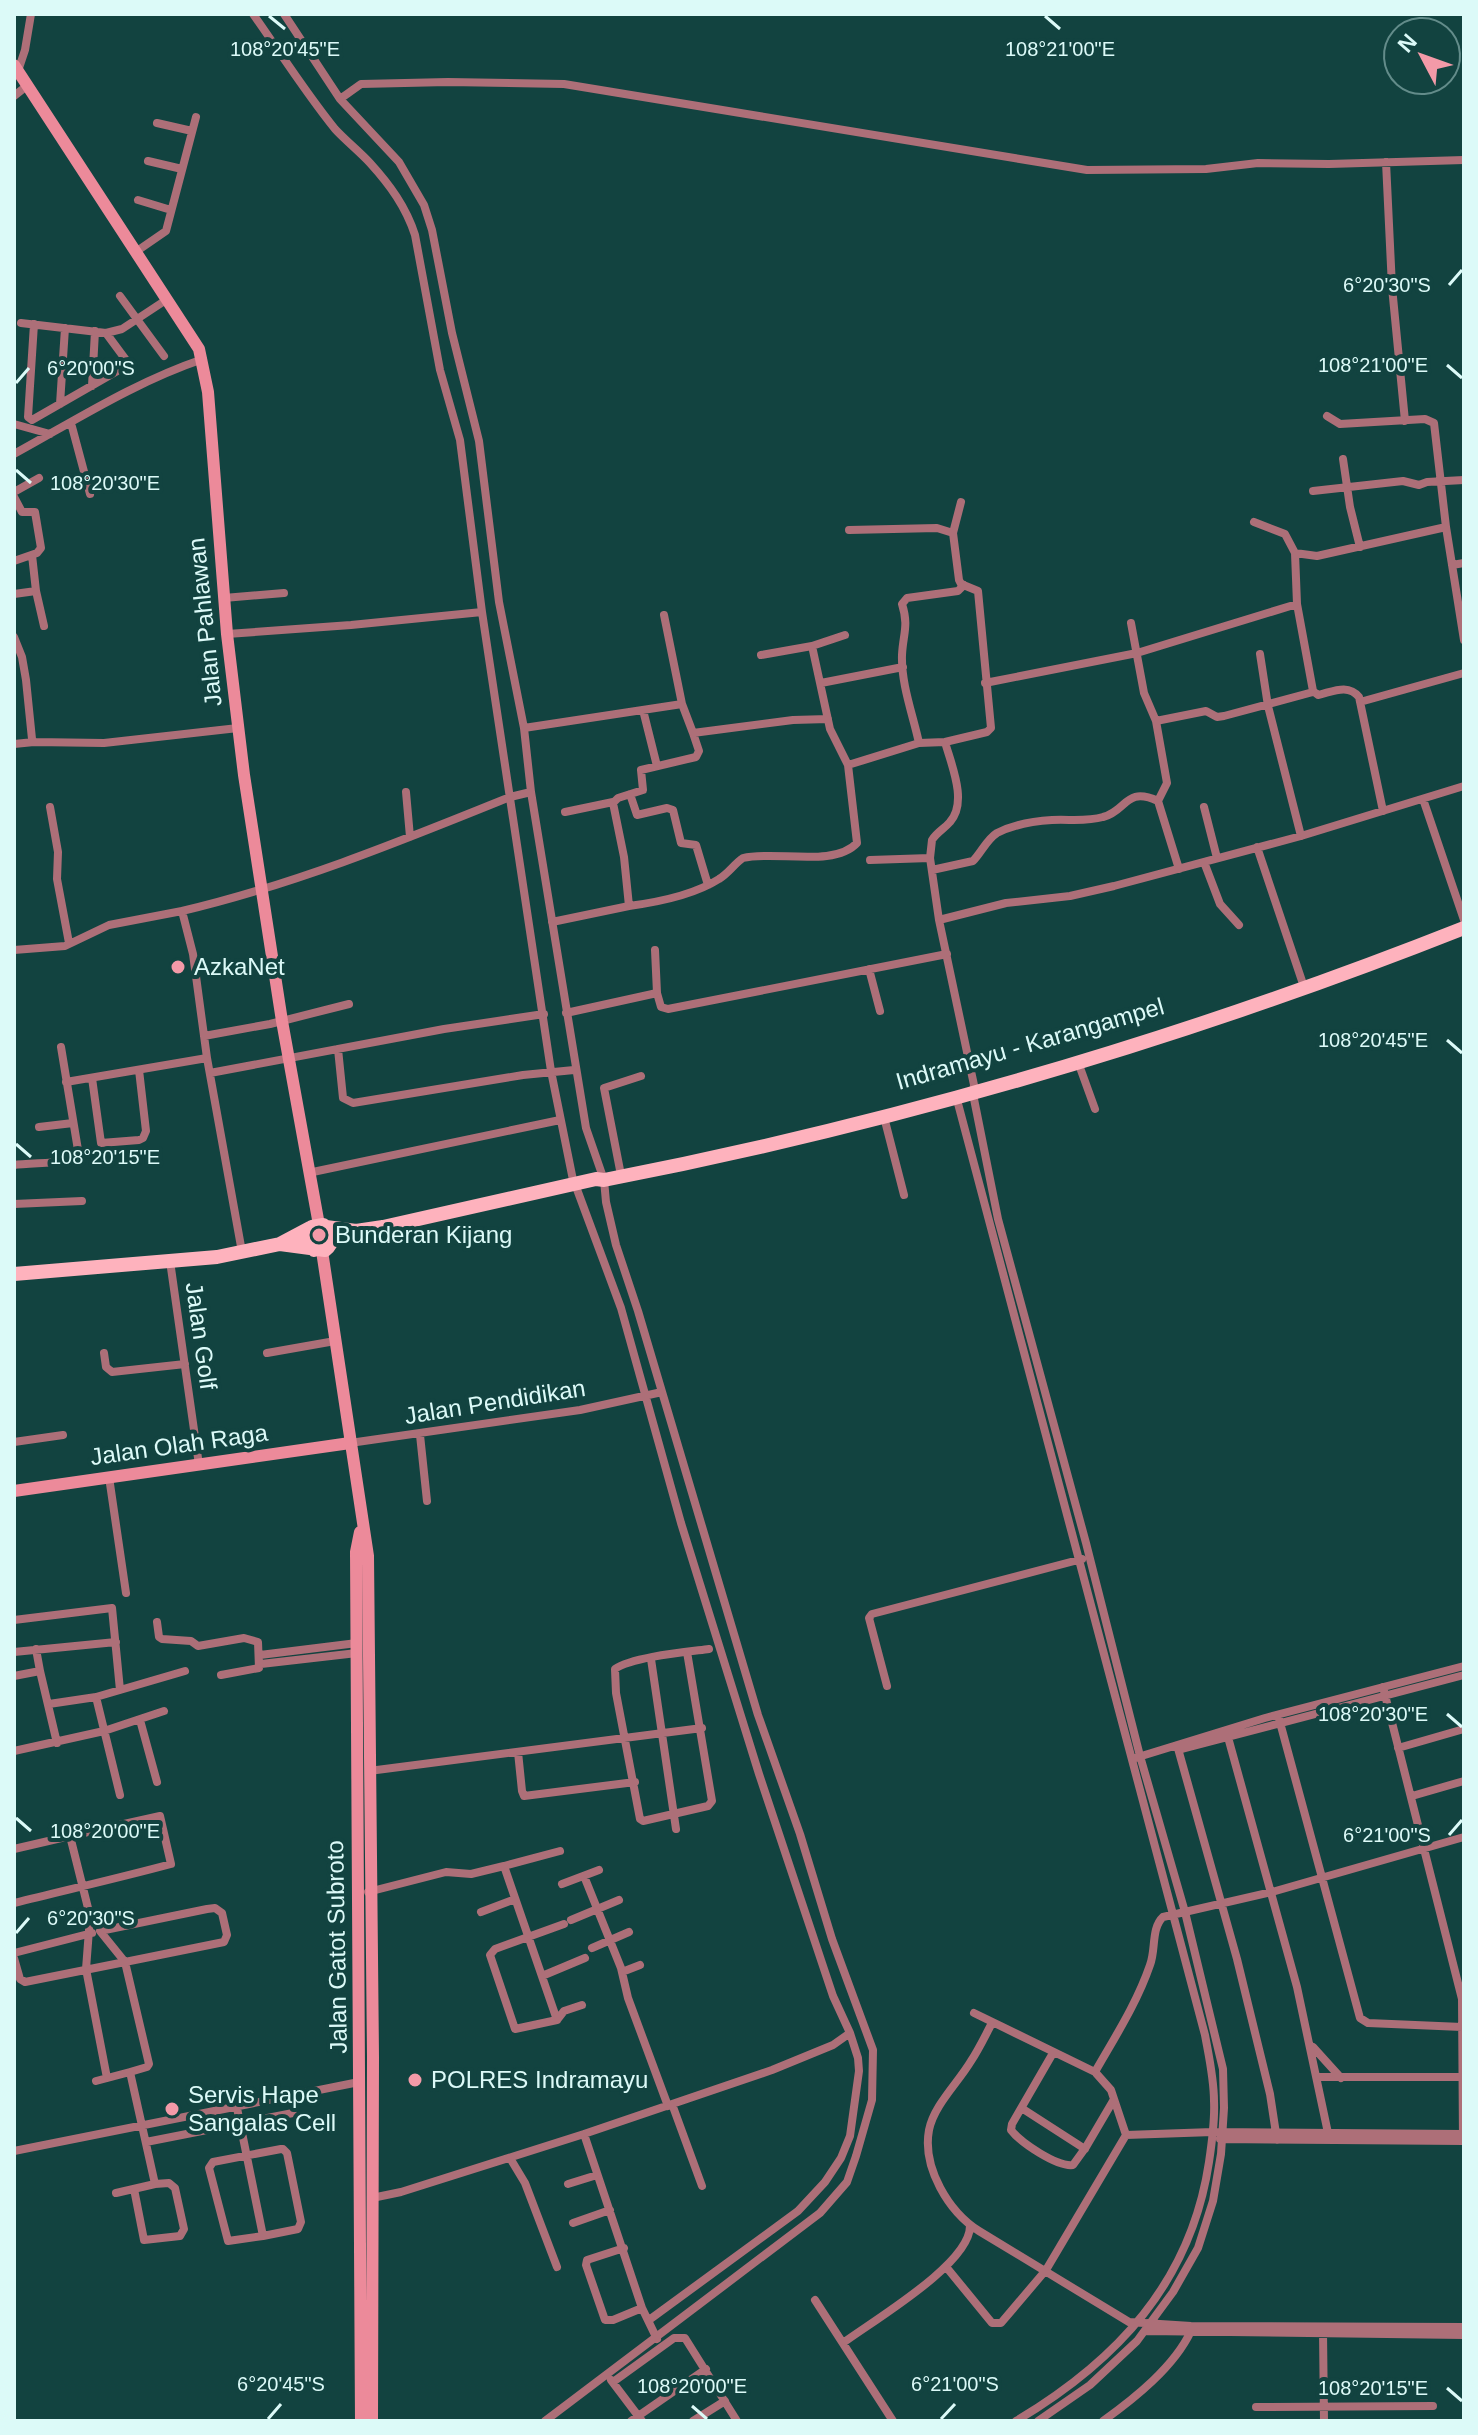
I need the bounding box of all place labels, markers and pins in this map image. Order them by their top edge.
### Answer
place label: AzkaNet [194,953,285,980]
marker: AzkaNet [169,958,187,976]
place label: Bunderan Kijang [335,1221,512,1248]
marker: Bunderan Kijang [310,1226,328,1244]
place label: POLRES Indramayu [431,2066,648,2093]
marker: POLRES Indramayu [406,2071,424,2089]
place label: Servis Hape Sangalas Cell [188,2081,336,2136]
marker: Servis Hape Sangalas Cell [163,2100,181,2118]

